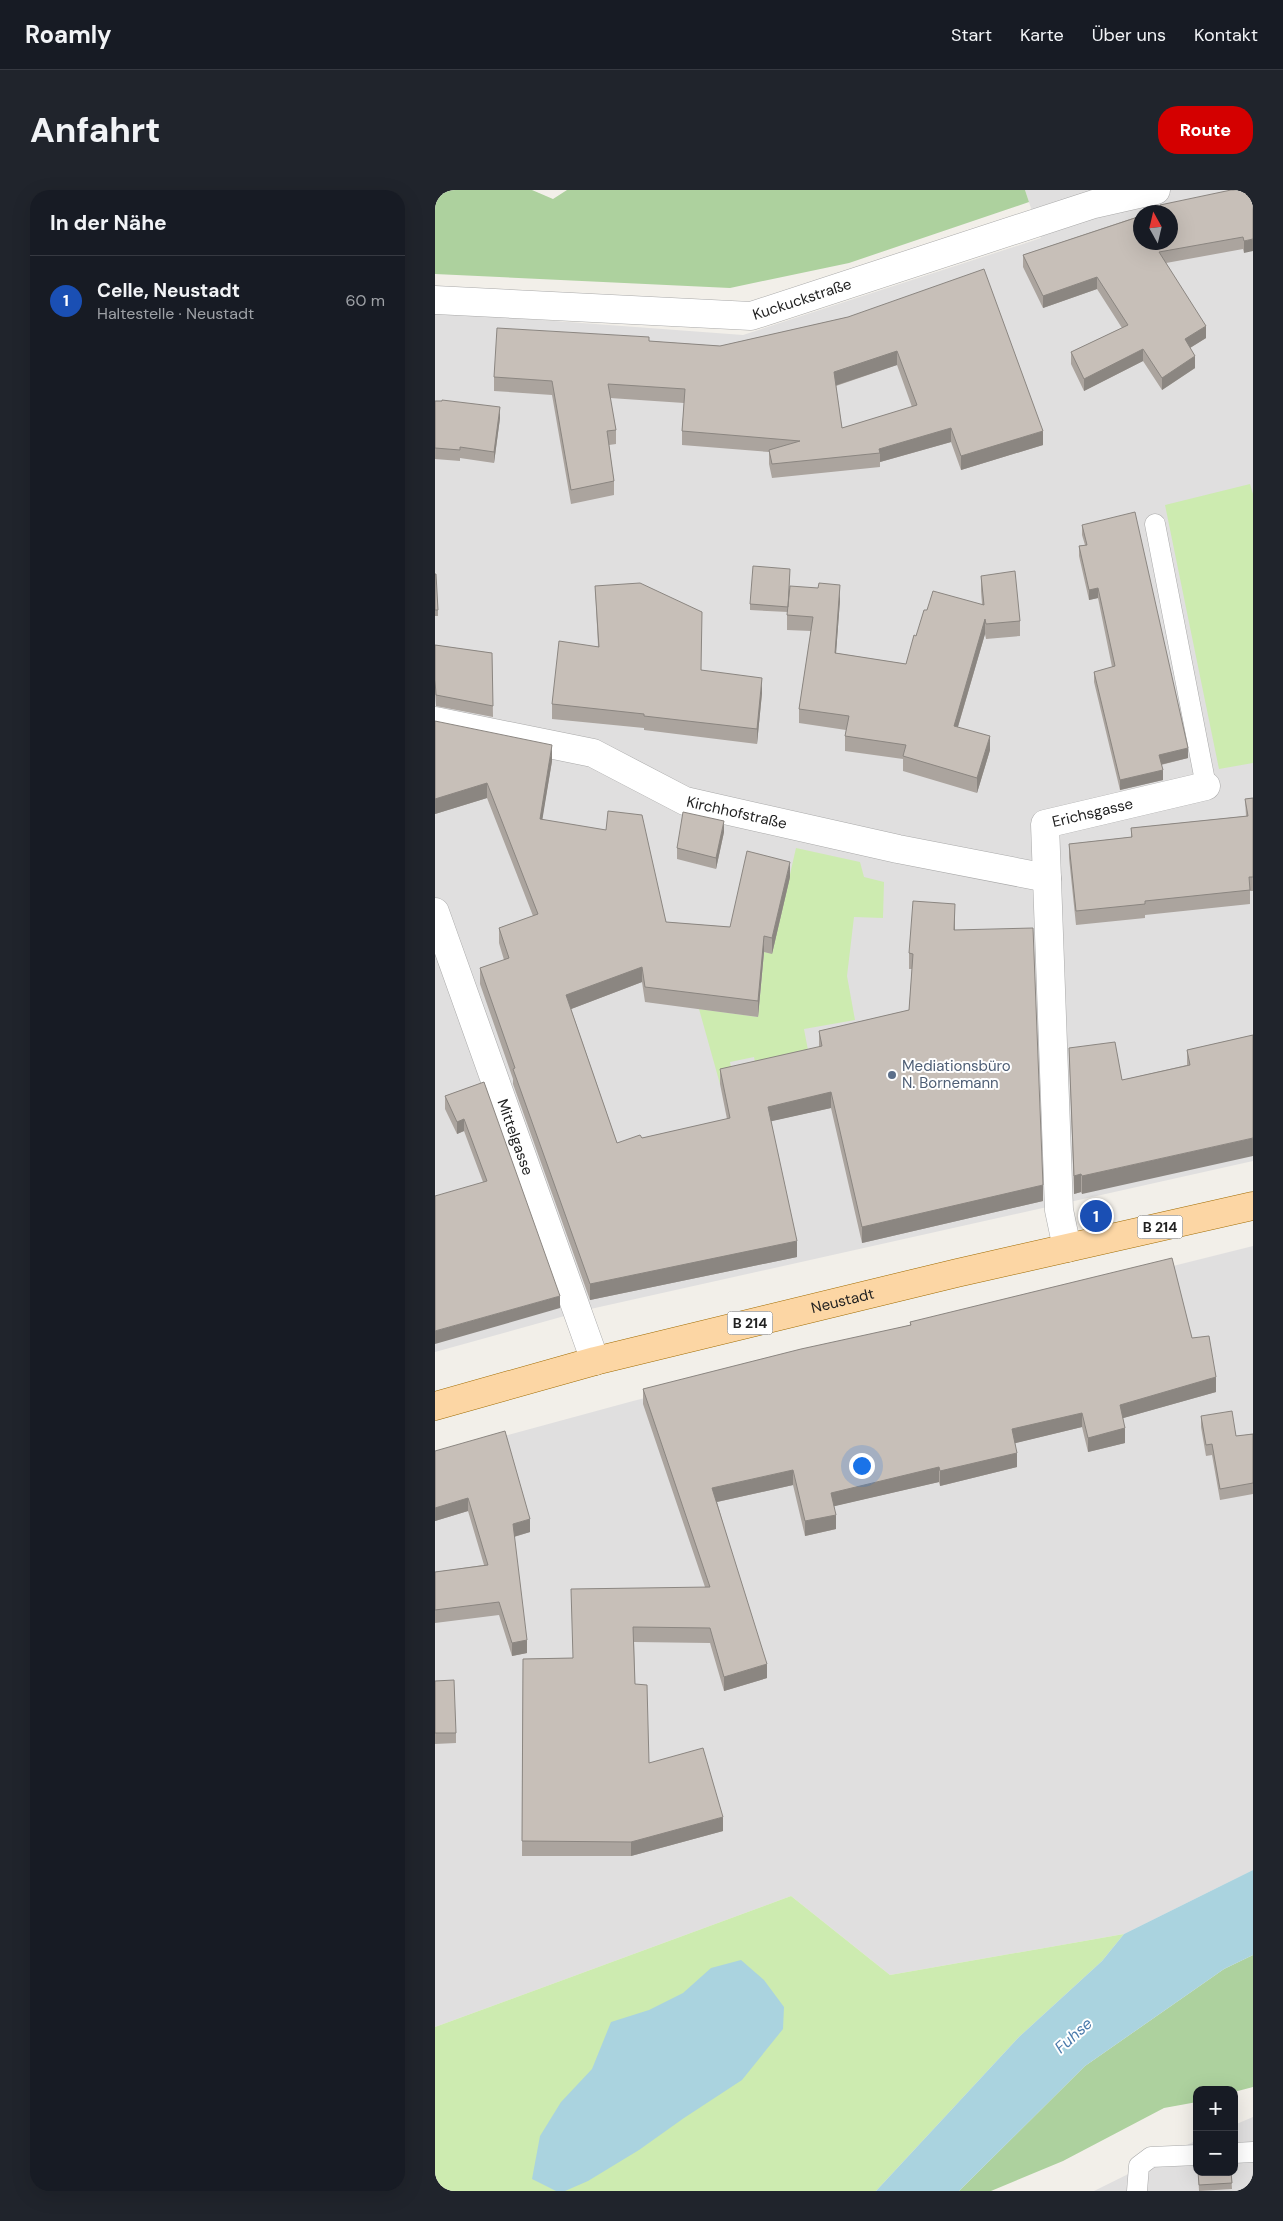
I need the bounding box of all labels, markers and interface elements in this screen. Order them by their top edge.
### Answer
text: Roamly [25,19,112,50]
text: Start [951,23,992,47]
text: Karte [1020,23,1064,47]
text: Über uns [1092,23,1166,47]
text: Kontakt [1194,23,1258,47]
button: Route [1158,106,1253,154]
text: Anfahrt [30,107,160,153]
north arrow [1133,205,1178,250]
text: In der Nähe [50,209,167,237]
street label: Kuckuckstraße [750,274,854,325]
text: Celle, Neustadt [97,278,240,303]
text: 1 [63,290,69,311]
text: 60 m [345,290,385,311]
text: Haltestelle · Neustadt [97,303,254,324]
street label: Kirchhofstraße [685,792,789,834]
street label: Erichsgasse [1050,794,1135,832]
place label: Mediationsbüro N. Bornemann [902,1056,1011,1093]
marker: Mediationsbüro N. Bornemann [886,1069,898,1081]
street label: Mittelgasse [492,1096,538,1178]
pin: 1 [1080,1197,1112,1235]
road number: B 214 [1137,1216,1183,1238]
street label: Neustadt [809,1284,876,1318]
road number: B 214 [727,1312,773,1334]
your location [849,1453,875,1479]
water label: Fuhse [1050,2013,1097,2058]
map controls [1193,2086,1238,2176]
button: + [1193,2086,1238,2131]
button: − [1193,2131,1238,2176]

